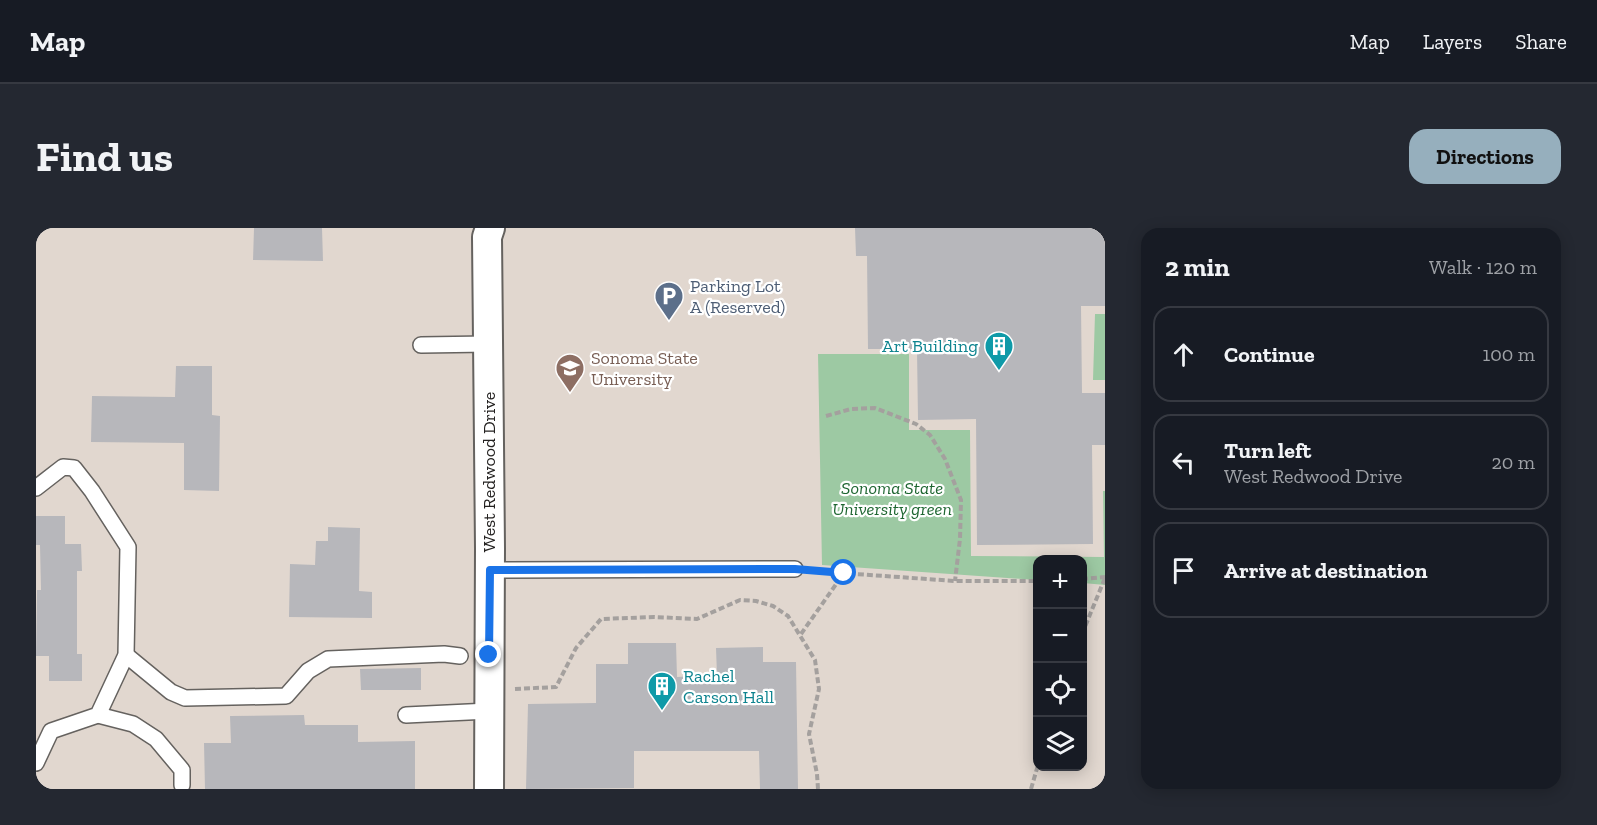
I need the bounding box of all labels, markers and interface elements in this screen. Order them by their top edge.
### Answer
text: Map [30,25,85,58]
text: Map [1350,29,1390,54]
text: Layers [1423,29,1482,54]
text: Share [1515,29,1567,54]
button: Directions [1409,129,1561,184]
text: Find us [36,131,173,182]
text: 2 min [1165,251,1230,283]
text: Walk · 120 m [1429,255,1537,279]
place label: Parking Lot A (Reserved) [690,275,785,318]
parking icon: Parking Lot A (Reserved) [653,280,685,322]
building icon: Art Building [983,330,1015,372]
place label: Art Building [882,335,978,357]
icon: ahead [1167,338,1200,371]
text: Continue [1224,341,1315,368]
text: 100 m [1482,342,1535,366]
place label: Sonoma State University [591,347,698,390]
school or university icon: Sonoma State University [554,352,586,394]
street label: West Redwood Drive [478,392,500,552]
text: Turn left [1224,437,1311,464]
icon: left [1167,446,1200,479]
text: 20 m [1491,450,1535,474]
text: West Redwood Drive [1224,464,1402,488]
park label: Sonoma State University green [832,477,952,520]
icon: arrive [1167,554,1200,587]
map controls [1033,555,1087,771]
button: + [1033,555,1087,609]
text: Arrive at destination [1224,557,1427,584]
route start [830,559,856,585]
button: − [1033,609,1087,663]
route end [475,641,501,667]
button: locate [1033,663,1087,717]
place label: Rachel Carson Hall [683,665,774,708]
building icon: Rachel Carson Hall [646,670,678,712]
button: layers [1033,717,1087,771]

